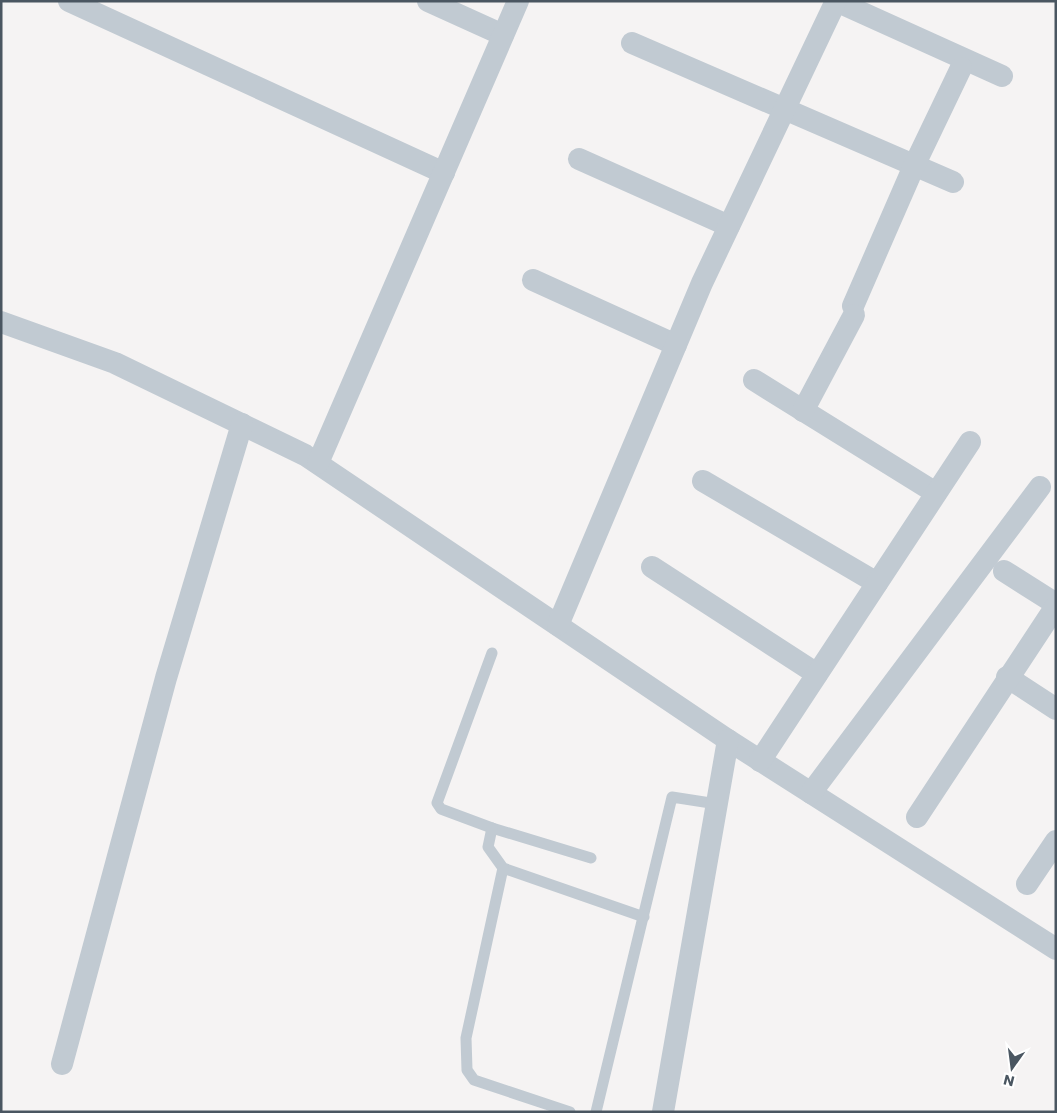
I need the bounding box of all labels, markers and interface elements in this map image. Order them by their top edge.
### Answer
north arrow [987,1043,1037,1093]
text: N [1001,1070,1016,1092]

